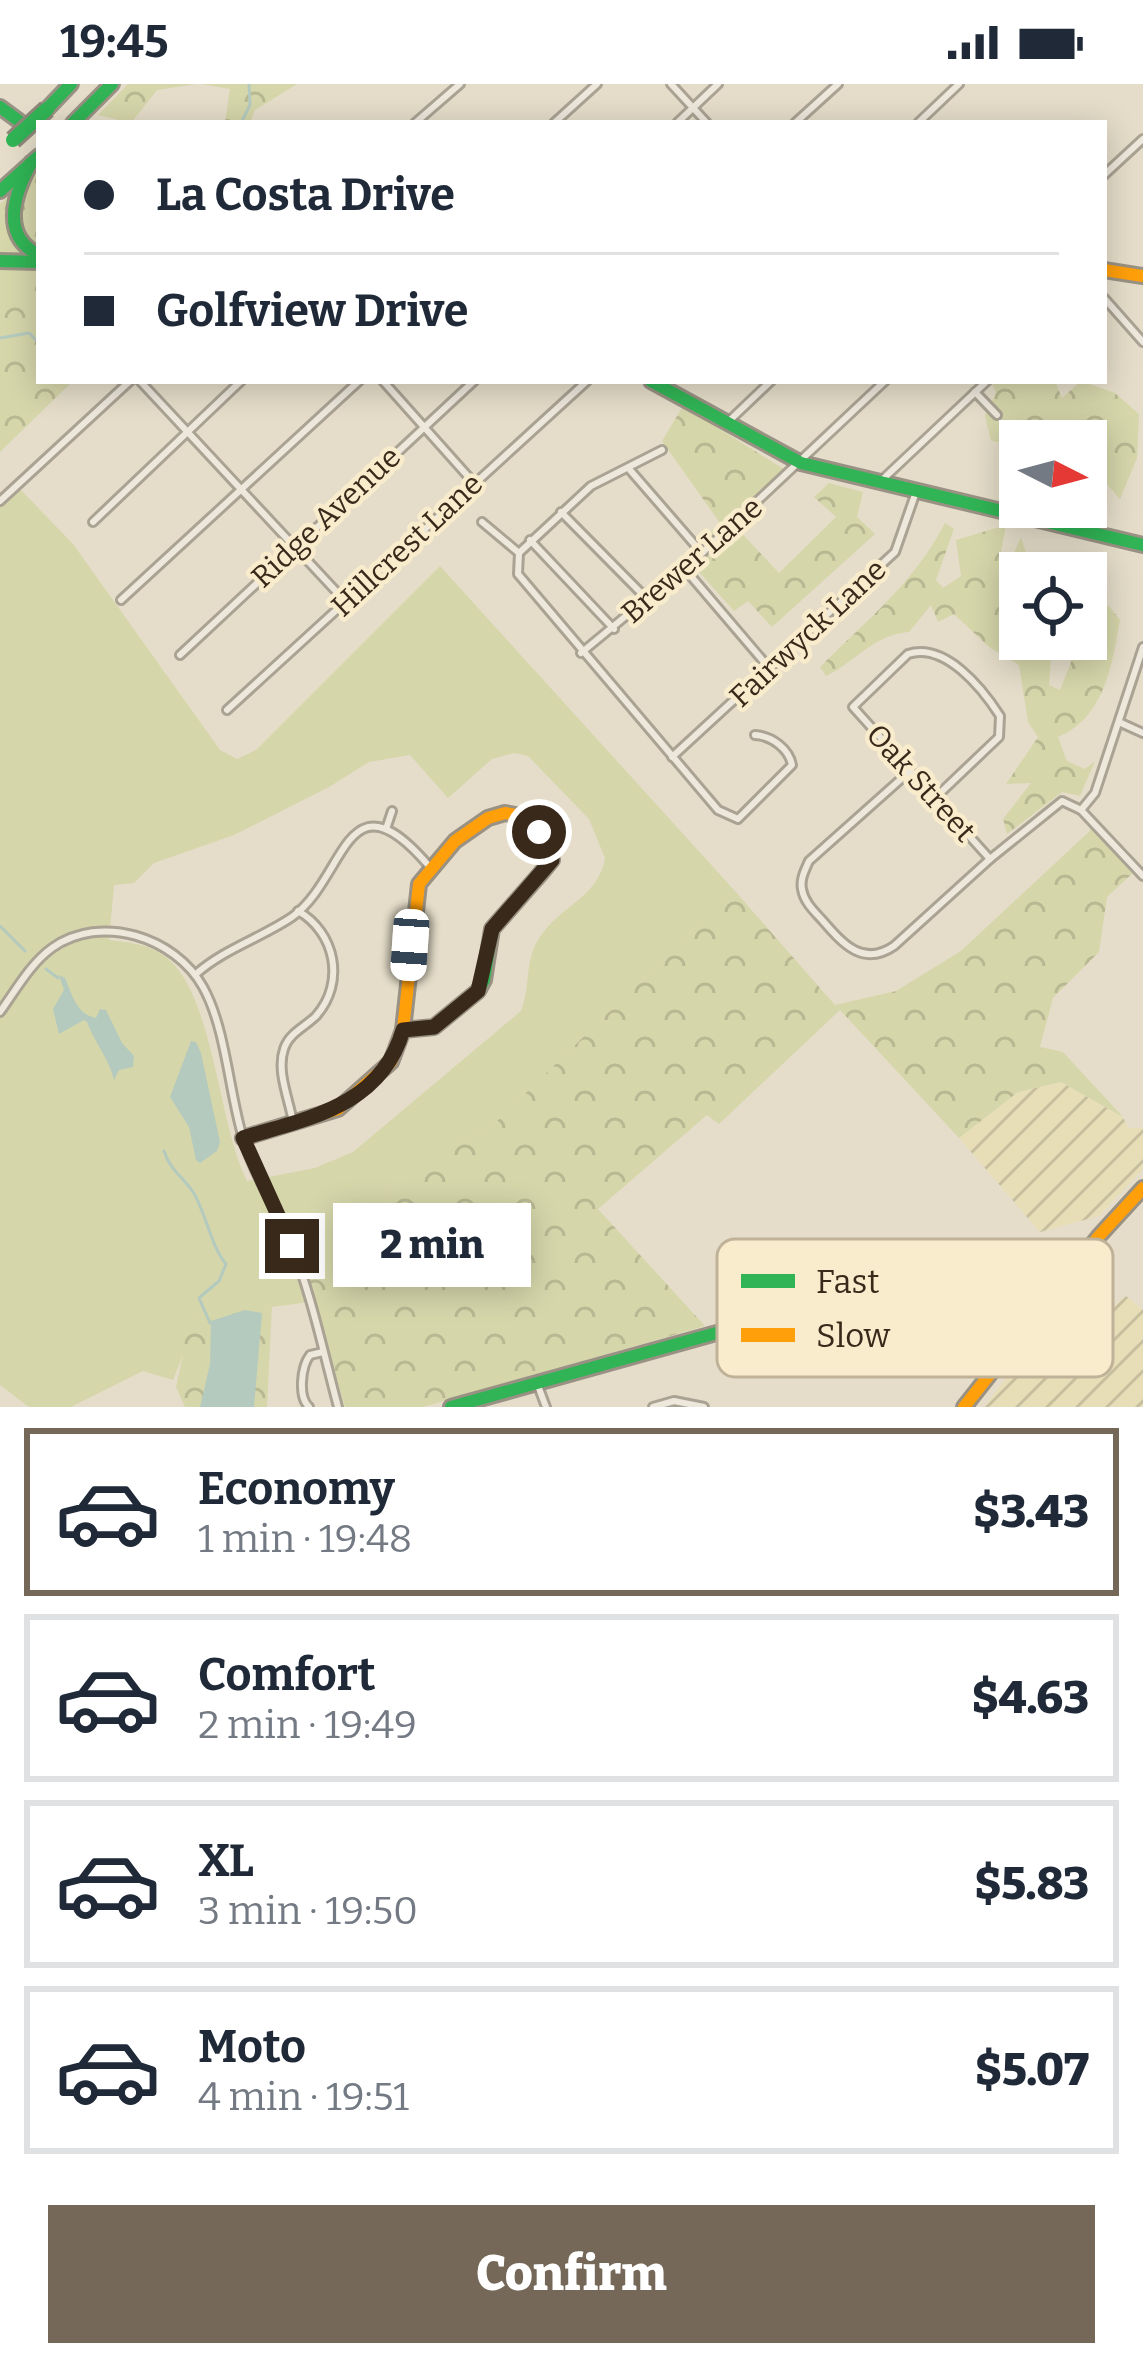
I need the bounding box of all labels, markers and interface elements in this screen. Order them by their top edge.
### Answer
text: 19:45 [60,15,169,69]
text: La Costa Drive [156,168,455,222]
text: Golfview Drive [156,284,468,338]
north arrow [999,420,1107,528]
map controls [999,420,1107,660]
street label: Ridge Avenue [244,439,408,595]
street label: Hillcrest Lane [324,466,490,624]
street label: Brewer Lane [614,489,770,631]
street label: Fairwyck Lane [722,551,894,715]
button: locate [999,552,1107,660]
street label: Oak Street [859,717,983,849]
route start [512,805,566,859]
car [390,908,430,982]
callout: 2 min [334,1204,532,1288]
route end [265,1219,319,1273]
text: 2 min [380,1222,484,1268]
legend [717,1239,1113,1377]
text: Fast [816,1262,879,1302]
text: Slow [816,1316,891,1356]
icon: car [54,1458,162,1566]
text: Economy [198,1462,395,1516]
text: $3.43 [973,1485,1089,1539]
text: 1 min · 19:48 [198,1516,412,1562]
icon: car [54,1644,162,1752]
text: Comfort [198,1648,376,1702]
text: $4.63 [972,1671,1089,1725]
text: 2 min · 19:49 [198,1702,417,1748]
icon: car [54,1830,162,1938]
text: XL [198,1834,254,1888]
text: $5.83 [974,1857,1089,1911]
text: 3 min · 19:50 [198,1888,418,1934]
icon: car [54,2016,162,2124]
text: Moto [198,2020,306,2074]
text: $5.07 [975,2043,1089,2097]
text: 4 min · 19:51 [198,2074,409,2120]
button: Confirm [48,2205,1095,2343]

